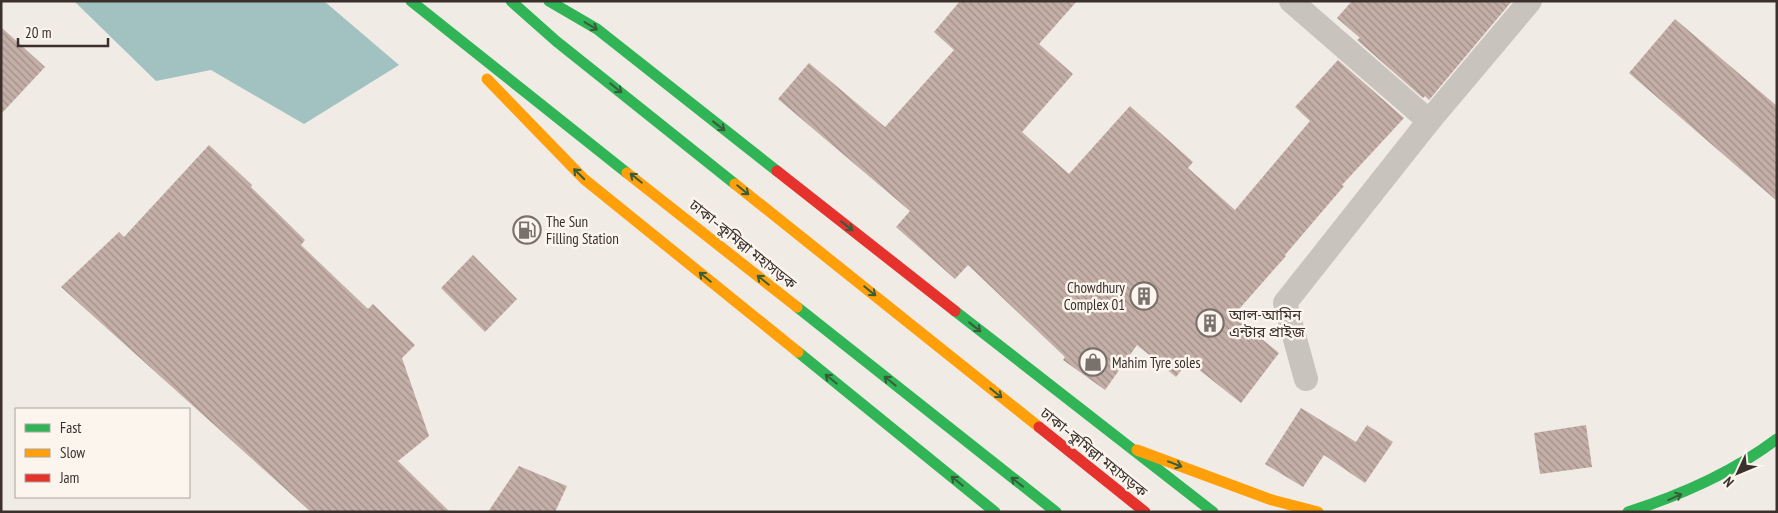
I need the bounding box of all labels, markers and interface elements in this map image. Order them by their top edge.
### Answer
scale bar [18,15,108,47]
one-way arrow [584,21,598,31]
text: 20 m [25,23,51,42]
one-way arrow [609,83,622,94]
one-way arrow [713,120,726,131]
one-way arrow [573,168,585,180]
one-way arrow [630,173,643,184]
one-way arrow [736,184,749,195]
street label: ঢাকা–কুমিল্লা মহাসড়ক [685,194,801,293]
place label: The Sun Filling Station [546,212,619,248]
fuel station icon: The Sun Filling Station [512,215,542,245]
one-way arrow [840,221,853,232]
one-way arrow [698,271,711,282]
one-way arrow [757,274,770,285]
place label: Chowdhury Complex 01 [1064,278,1125,314]
building icon: Chowdhury Complex 01 [1129,281,1159,311]
one-way arrow [863,285,876,296]
place label: আল-আমিন এন্টার প্রাইজ [1228,305,1306,341]
building icon: আল-আমিন এন্টার প্রাইজ [1195,308,1225,338]
one-way arrow [968,322,981,333]
shop icon: Mahim Tyre soles [1078,347,1108,377]
place label: Mahim Tyre soles [1112,353,1201,372]
one-way arrow [825,373,838,384]
one-way arrow [884,375,897,386]
one-way arrow [990,387,1003,398]
street label: ঢাকা–কুমিল্লা মহাসড়ক [1036,402,1152,501]
legend [15,408,190,498]
text: Fast [60,418,81,437]
text: Slow [60,443,85,462]
north arrow [1713,448,1763,498]
one-way arrow [1167,461,1182,470]
text: Jam [59,468,79,487]
text: N [1720,473,1738,491]
one-way arrow [951,476,964,487]
one-way arrow [1011,477,1024,488]
one-way arrow [1667,491,1682,501]

